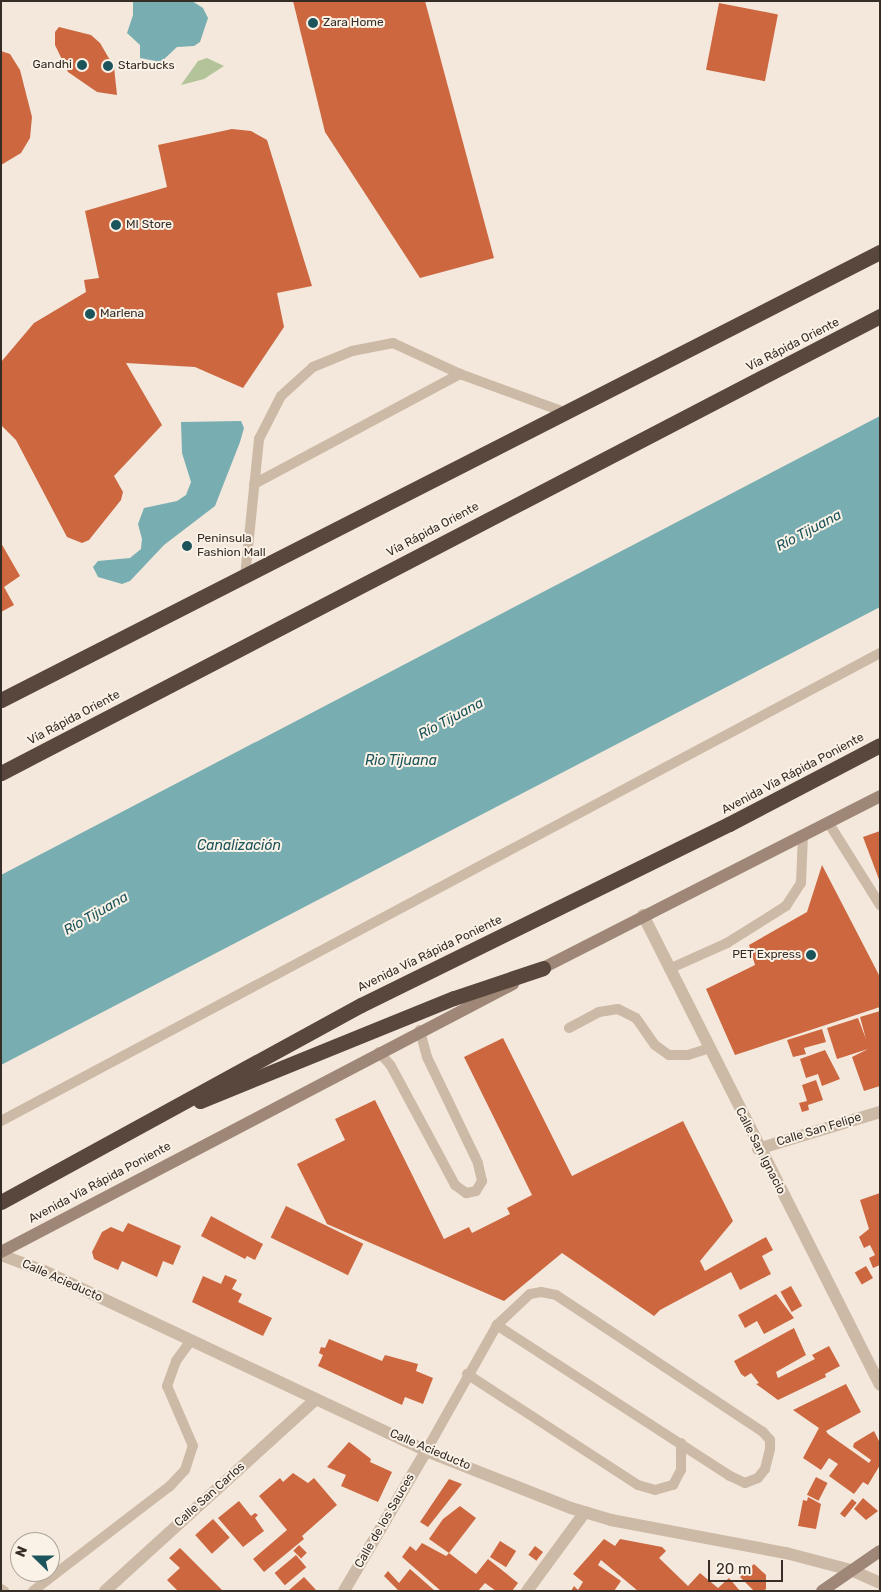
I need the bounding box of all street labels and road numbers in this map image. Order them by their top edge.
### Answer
street label: Vía Rápida Oriente [744,315,842,375]
street label: Vía Rápida Oriente [384,500,482,560]
street label: Vía Rápida Oriente [25,688,123,748]
street label: Avenida Vía Rápida Poniente [719,730,867,818]
street label: Avenida Vía Rápida Poniente [355,913,505,995]
street label: Calle San Ignacio [732,1105,788,1197]
street label: Calle San Felipe [775,1110,863,1150]
street label: Avenida Vía Rápida Poniente [26,1139,174,1227]
street label: Calle Acieducto [19,1257,105,1305]
street label: Calle Acieducto [387,1426,473,1474]
street label: Calle San Carlos [172,1460,248,1530]
street label: Calle de los Sauces [352,1471,418,1571]

